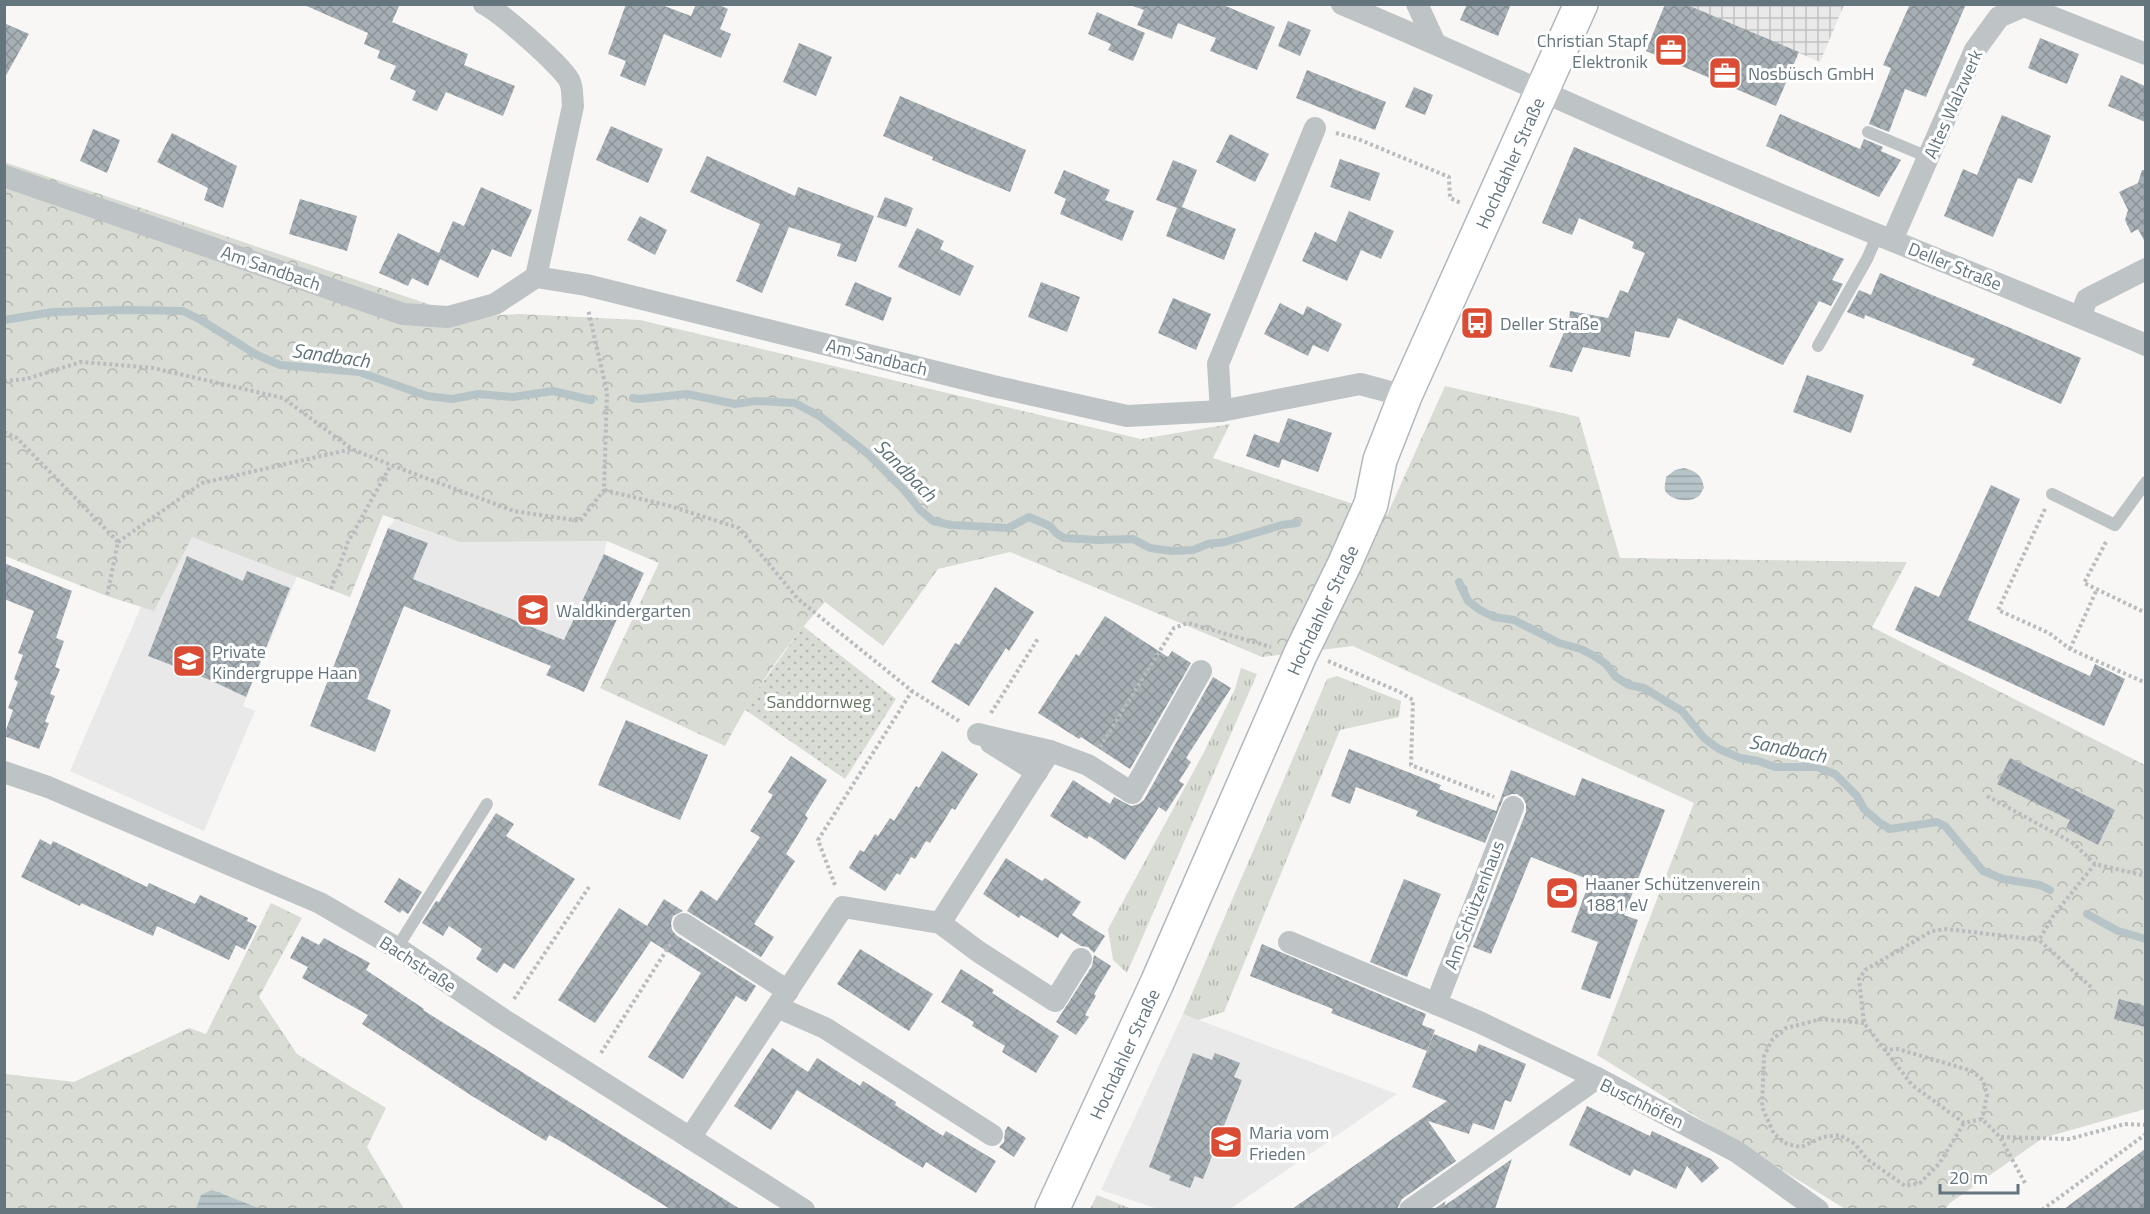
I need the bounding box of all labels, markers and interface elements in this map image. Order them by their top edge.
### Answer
place label: Christian Stapf Elektronik [1537,27,1648,75]
office icon: Christian Stapf Elektronik [1653,32,1689,68]
street label: Altes Walzwerk [1917,45,1989,163]
office icon: Nosbüsch GmbH [1707,55,1743,91]
place label: Nosbüsch GmbH [1748,60,1875,87]
street label: Hochdahler Straße [1468,93,1551,233]
street label: Deller Straße [1904,235,2006,297]
street label: Am Sandbach [218,238,324,298]
bus stop icon: Deller Straße [1459,305,1495,341]
place label: Deller Straße [1500,310,1599,337]
street label: Am Sandbach [823,331,931,383]
water label: Sandbach [290,334,373,376]
water label: Sandbach [867,431,945,509]
street label: Hochdahler Straße [1279,541,1365,679]
school or university icon: Waldkindergarten [515,592,551,628]
place label: Waldkindergarten [556,597,691,624]
place label: Private Kindergruppe Haan [212,638,357,686]
school or university icon: Private Kindergruppe Haan [171,643,207,679]
park label: Sanddornweg [767,688,871,715]
water label: Sandbach [1747,725,1830,771]
street label: Am Schützenhaus [1437,836,1511,974]
place label: Haaner Schützenverein 1881 eV [1585,870,1760,918]
sports icon: Haaner Schützenverein 1881 eV [1544,875,1580,911]
street label: Bachstraße [374,929,462,999]
street label: Hochdahler Straße [1082,984,1166,1124]
street label: Buschhöfen [1596,1071,1688,1135]
place label: Maria vom Frieden [1249,1119,1329,1167]
school or university icon: Maria vom Frieden [1208,1124,1244,1160]
scale bar [1940,1157,2018,1195]
text: 20 m [1949,1164,1988,1191]

